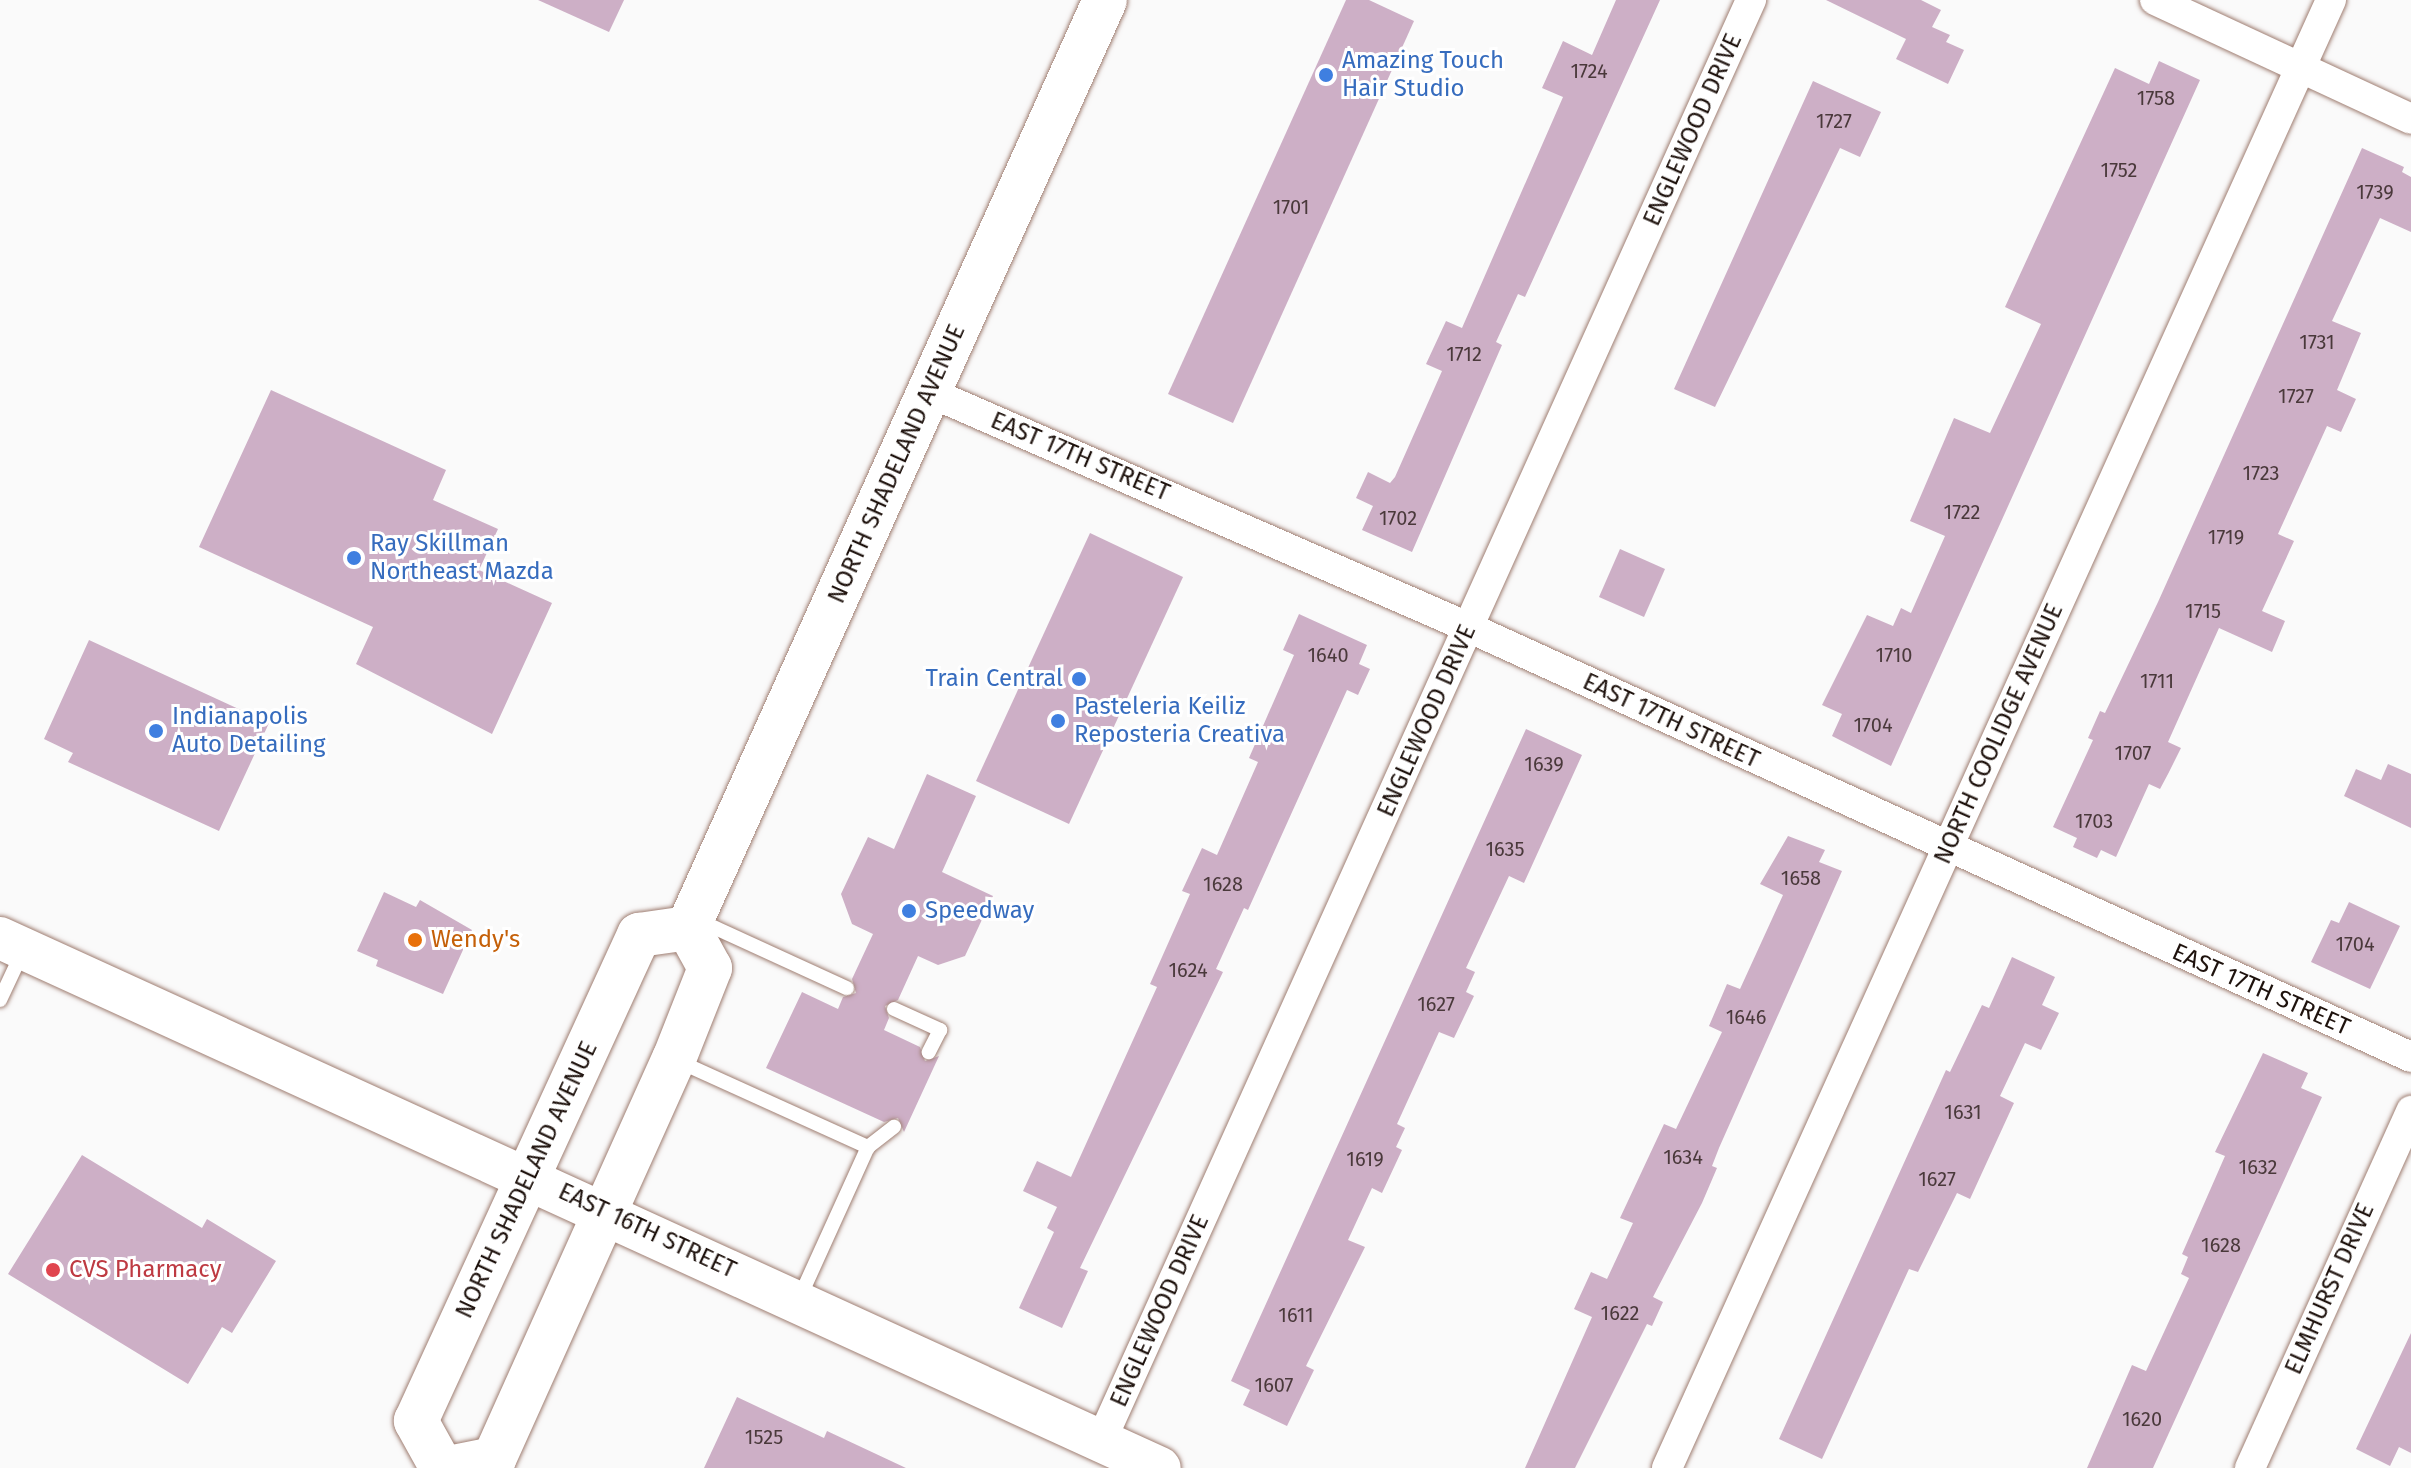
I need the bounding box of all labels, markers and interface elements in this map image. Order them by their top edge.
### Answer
street label: ENGLEWOOD DRIVE [1638,29,1748,231]
place label: Amazing Touch Hair Studio [1342,47,1504,103]
house number: 1724 [1570,59,1608,83]
marker: Amazing Touch Hair Studio [1317,66,1335,84]
house number: 1758 [2137,86,2175,110]
house number: 1727 [1816,109,1852,133]
house number: 1752 [2101,158,2137,182]
house number: 1739 [2356,180,2394,204]
house number: 1701 [1273,195,1309,219]
street label: NORTH SHADELAND AVENUE [822,320,972,608]
house number: 1731 [2299,330,2335,354]
house number: 1712 [1446,342,1482,366]
house number: 1727 [2278,384,2314,408]
street label: EAST 17TH STREET [986,406,1174,508]
house number: 1723 [2242,461,2280,485]
house number: 1722 [1943,500,1981,524]
house number: 1702 [1379,506,1417,530]
house number: 1719 [2208,525,2244,549]
place label: Ray Skillman Northeast Mazda [370,530,554,586]
marker: Ray Skillman Northeast Mazda [345,549,363,567]
street label: NORTH COOLIDGE AVENUE [1929,599,2069,869]
house number: 1715 [2185,599,2221,623]
street label: ENGLEWOOD DRIVE [1372,620,1482,822]
house number: 1640 [1307,643,1349,667]
house number: 1710 [1876,643,1912,667]
place label: Train Central [926,665,1063,693]
street label: EAST 17TH STREET [1578,667,1764,775]
house number: 1711 [2140,669,2174,693]
marker: Train Central [1070,670,1088,688]
place label: Pasteleria Keiliz Reposteria Creativa [1074,693,1285,749]
place label: Indianapolis Auto Detailing [172,703,326,759]
marker: Pasteleria Keiliz Reposteria Creativa [1049,712,1067,730]
house number: 1704 [1853,713,1893,737]
marker: Indianapolis Auto Detailing [147,722,165,740]
house number: 1707 [2115,741,2151,765]
house number: 1639 [1524,752,1564,776]
house number: 1703 [2075,809,2113,833]
house number: 1635 [1485,837,1525,861]
house number: 1658 [1781,866,1821,890]
house number: 1628 [1203,872,1243,896]
place label: Speedway [925,897,1034,925]
marker: Speedway [900,902,918,920]
place label: Wendy's [431,926,520,954]
marker: Wendy's [406,931,424,949]
house number: 1704 [2335,932,2375,956]
street label: EAST 17TH STREET [2168,938,2354,1042]
house number: 1624 [1168,958,1208,982]
house number: 1627 [1417,992,1455,1016]
house number: 1646 [1726,1005,1766,1029]
street label: NORTH SHADELAND AVENUE [450,1037,604,1323]
house number: 1631 [1944,1100,1982,1124]
house number: 1634 [1663,1145,1703,1169]
house number: 1619 [1346,1147,1384,1171]
house number: 1632 [2239,1155,2277,1179]
house number: 1627 [1918,1167,1956,1191]
street label: EAST 16TH STREET [554,1177,740,1285]
street label: ELMHURST DRIVE [2279,1199,2381,1379]
street label: ENGLEWOOD DRIVE [1105,1210,1215,1412]
house number: 1628 [2201,1233,2241,1257]
place label: CVS Pharmacy [69,1256,222,1284]
marker: CVS Pharmacy [44,1261,62,1279]
house number: 1622 [1601,1301,1639,1325]
house number: 1611 [1278,1303,1314,1327]
house number: 1607 [1255,1373,1293,1397]
house number: 1620 [2122,1407,2162,1431]
house number: 1525 [745,1425,783,1449]

